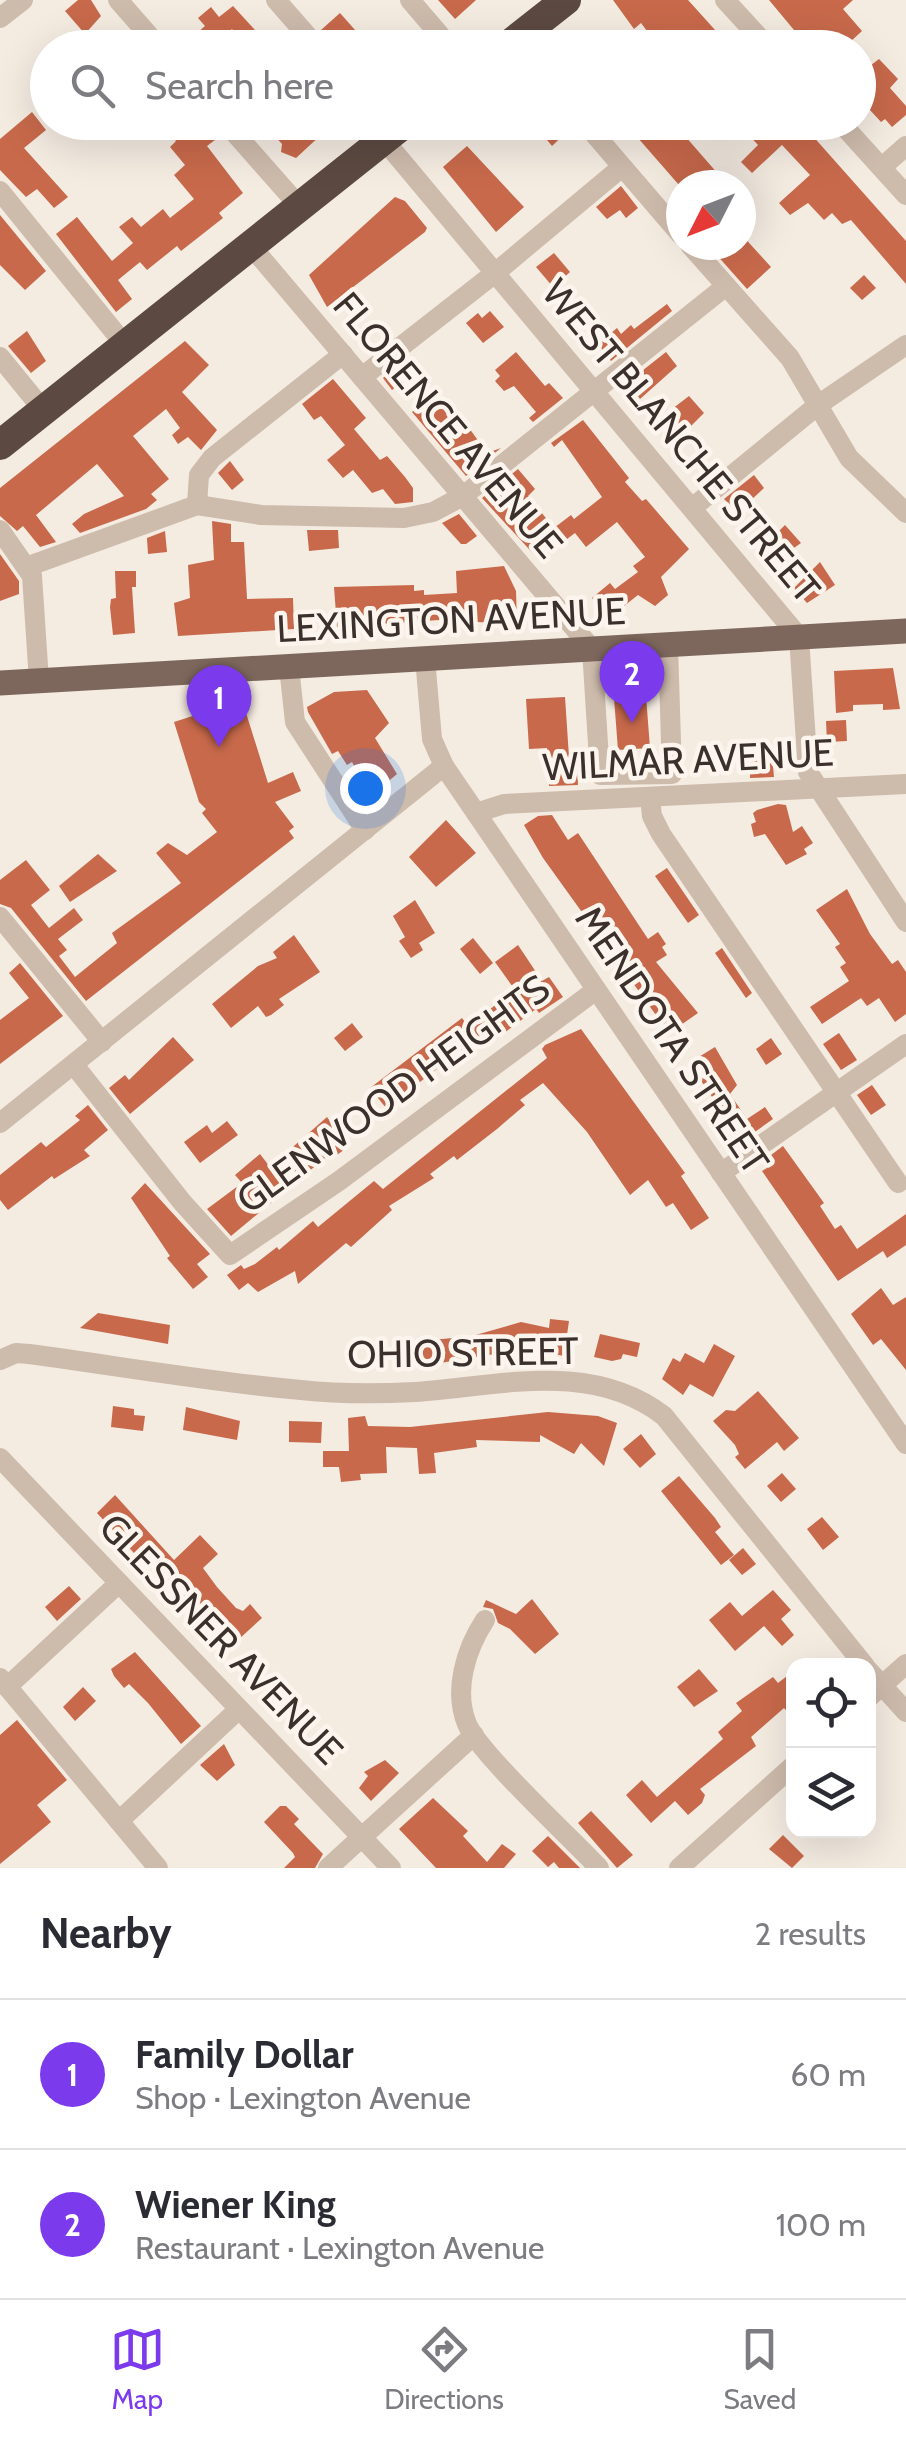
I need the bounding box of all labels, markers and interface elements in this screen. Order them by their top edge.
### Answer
search box [30,30,876,140]
icon: search [65,58,120,113]
text: Search here [145,62,334,109]
north arrow [666,170,756,260]
street label: WEST BLANCHE STREET [532,270,830,612]
street label: FLORENCE AVENUE [324,282,573,567]
street label: LEXINGTON AVENUE [275,587,627,652]
pin: 2 [600,640,664,723]
pin: 1 [186,664,252,747]
street label: WILMAR AVENUE [541,728,835,791]
your location [340,763,391,814]
street label: MENDOTA STREET [566,897,779,1182]
street label: GLENWOOD HEIGHTS [227,964,558,1223]
street label: OHIO STREET [347,1327,579,1378]
street label: GLESSNER AVENUE [90,1504,353,1774]
map controls [786,1658,876,1838]
button: locate [786,1658,876,1748]
button: layers [786,1748,876,1838]
text: Nearby [40,1907,172,1959]
text: 2 results [755,1914,866,1953]
text: Family Dollar [135,2031,354,2078]
text: 1 [67,2055,78,2094]
text: 60 m [790,2055,866,2094]
text: Shop · Lexington Avenue [135,2078,471,2117]
text: Wiener King [135,2181,336,2228]
text: 2 [64,2205,81,2244]
text: 100 m [776,2205,866,2244]
text: Restaurant · Lexington Avenue [135,2228,544,2267]
tab: Map [110,2322,165,2416]
tab: Directions [384,2322,504,2416]
tab: Saved [724,2322,796,2416]

